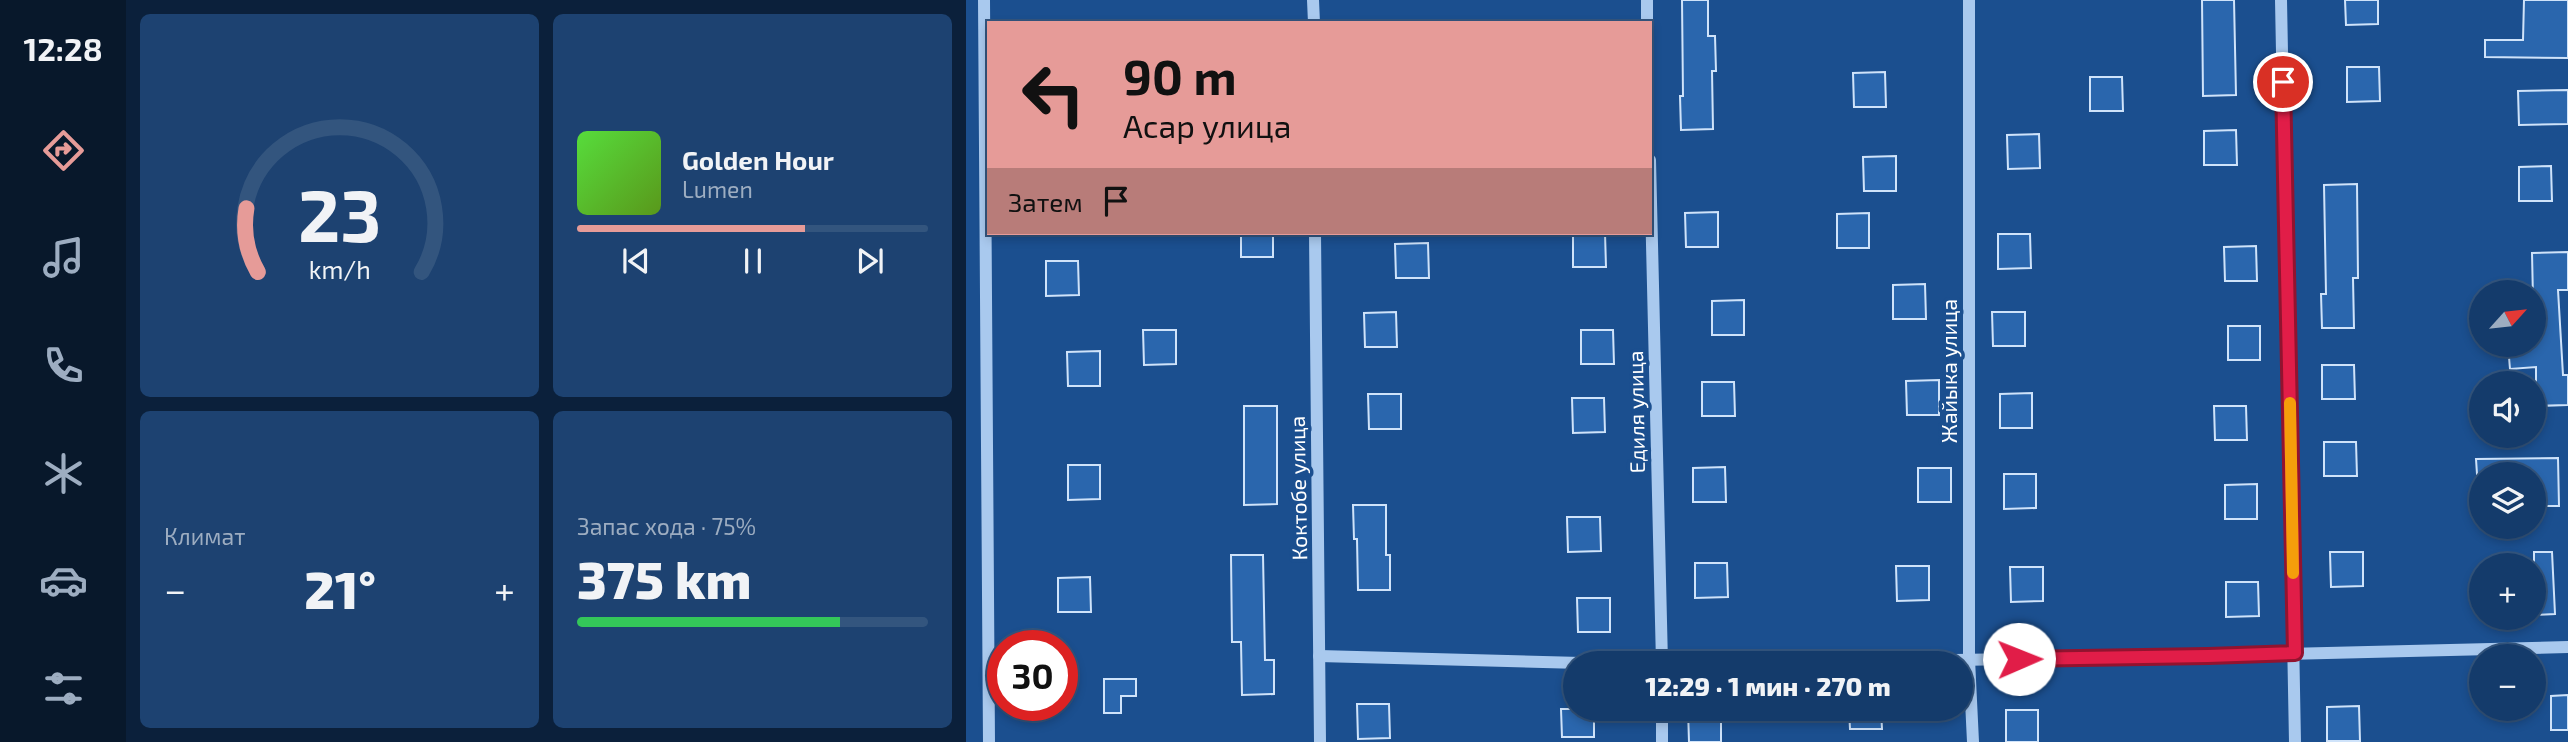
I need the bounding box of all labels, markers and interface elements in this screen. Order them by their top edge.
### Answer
text: 12:28 [23,29,103,67]
text: 90 m [1123,46,1237,105]
icon: left [1008,49,1099,140]
pin [2253,52,2313,112]
icon: arrive [2264,63,2302,101]
text: Асар улица [1123,106,1291,144]
icon: directions [39,126,88,175]
text: Golden Hour [682,144,834,175]
text: 23 [298,169,381,257]
text: Lumen [682,175,753,203]
icon: arrive [1097,182,1135,220]
text: Затем [1008,186,1083,217]
icon: music [39,233,88,282]
icon: previous [617,242,655,280]
icon: pause [734,242,772,280]
icon: next [851,242,889,280]
text: km/h [308,254,371,284]
north arrow [2469,280,2546,357]
map controls [2469,280,2546,721]
street label: Жайыка улица [1936,299,1962,443]
icon: phone [39,341,88,390]
street label: Едиля улица [1622,350,1650,474]
button: sound [2469,371,2546,448]
street label: Коктобе улица [1284,416,1312,561]
icon: climate [39,449,88,498]
button: layers [2469,462,2546,539]
text: Запас хода · 75% [577,512,756,540]
text: Климат [164,522,245,550]
text: 375 km [577,547,751,609]
button: + [2469,553,2546,630]
icon: car [39,556,88,605]
text: 21° [304,557,376,619]
text: − [164,566,186,612]
text: + [494,566,515,612]
position arrow [1982,622,2056,696]
speed limit sign: 30 [987,630,1078,721]
button: − [2469,644,2546,721]
icon: filters [39,664,88,713]
text: 12:29 · 1 мин · 270 m [1645,670,1891,701]

